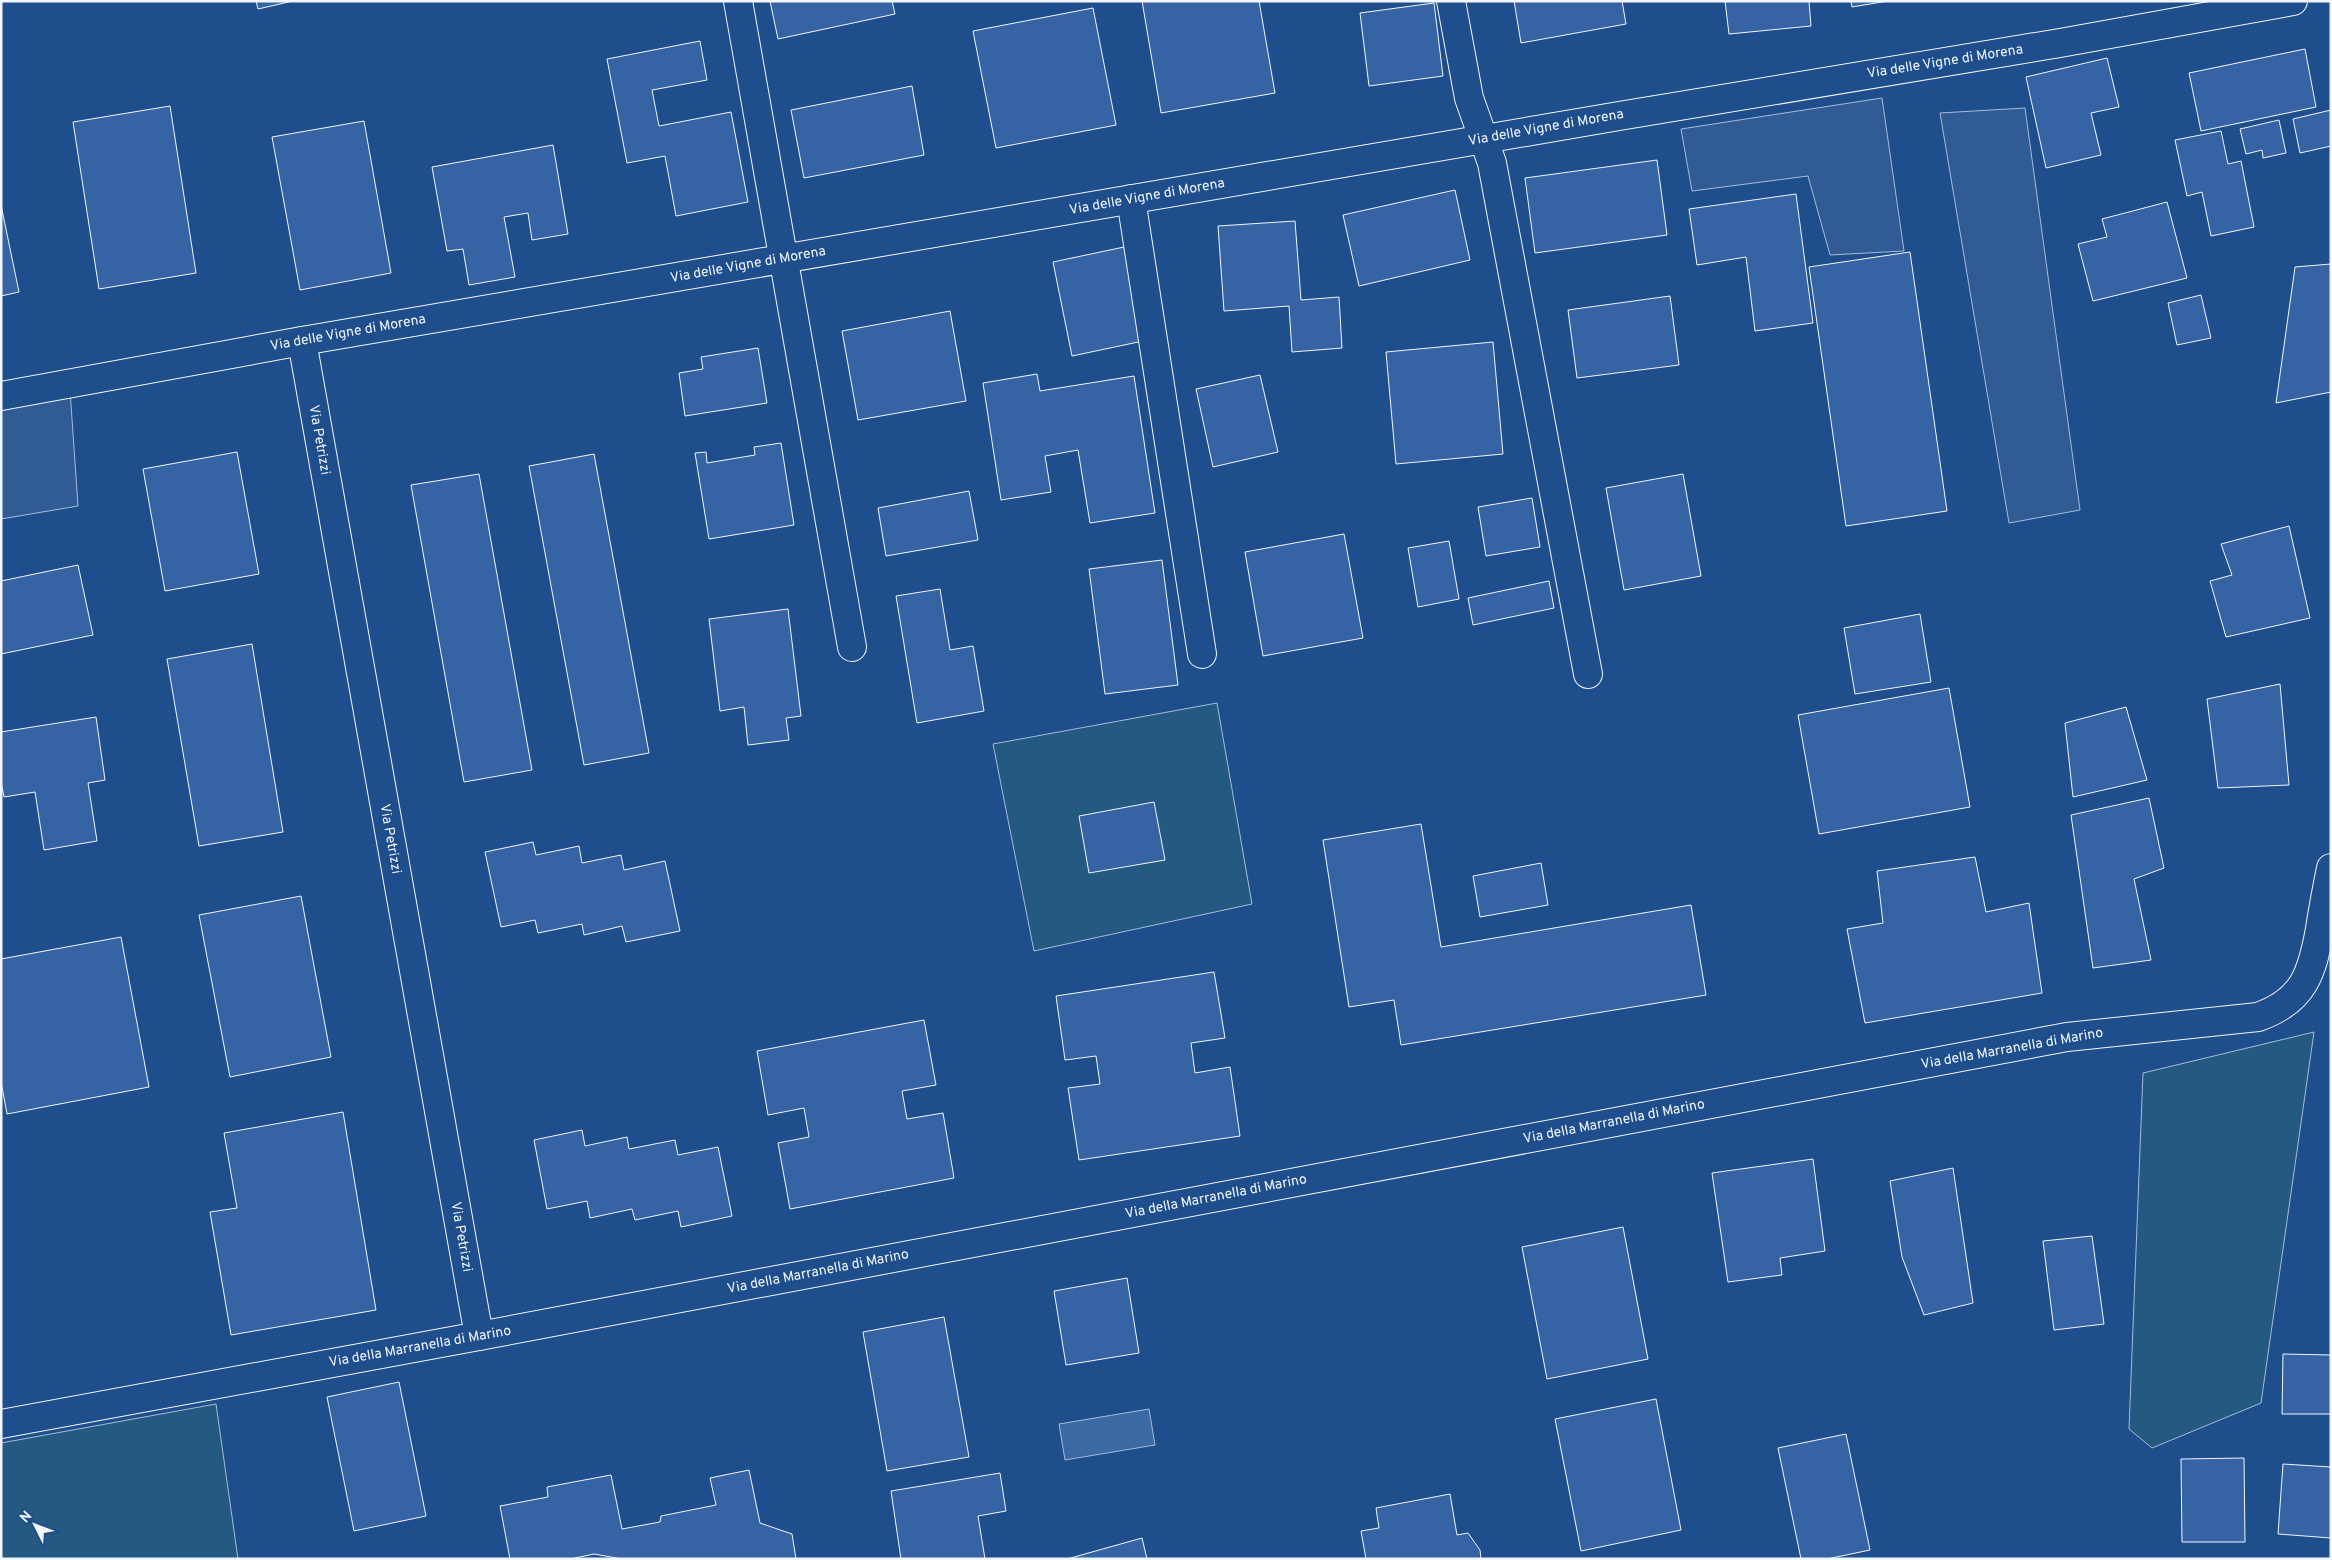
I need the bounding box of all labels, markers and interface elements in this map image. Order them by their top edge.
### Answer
street label: Via delle Vigne di Morena [1866,41,2024,83]
street label: Via delle Vigne di Morena [1467,106,1625,150]
street label: Via delle Vigne di Morena [1068,175,1226,219]
street label: Via delle Vigne di Morena [669,243,827,287]
street label: Via delle Vigne di Morena [269,311,427,355]
street label: Via Petrizzi [304,404,334,476]
street label: Via Petrizzi [375,803,405,875]
street label: Via della Marranella di Marino [1920,1025,2105,1073]
street label: Via della Marranella di Marino [1522,1096,1706,1148]
street label: Via della Marranella di Marino [1124,1171,1308,1223]
street label: Via Petrizzi [446,1201,476,1273]
street label: Via della Marranella di Marino [726,1246,910,1298]
street label: Via della Marranella di Marino [328,1323,513,1371]
north arrow [10,1500,60,1550]
text: N [17,1508,36,1527]

